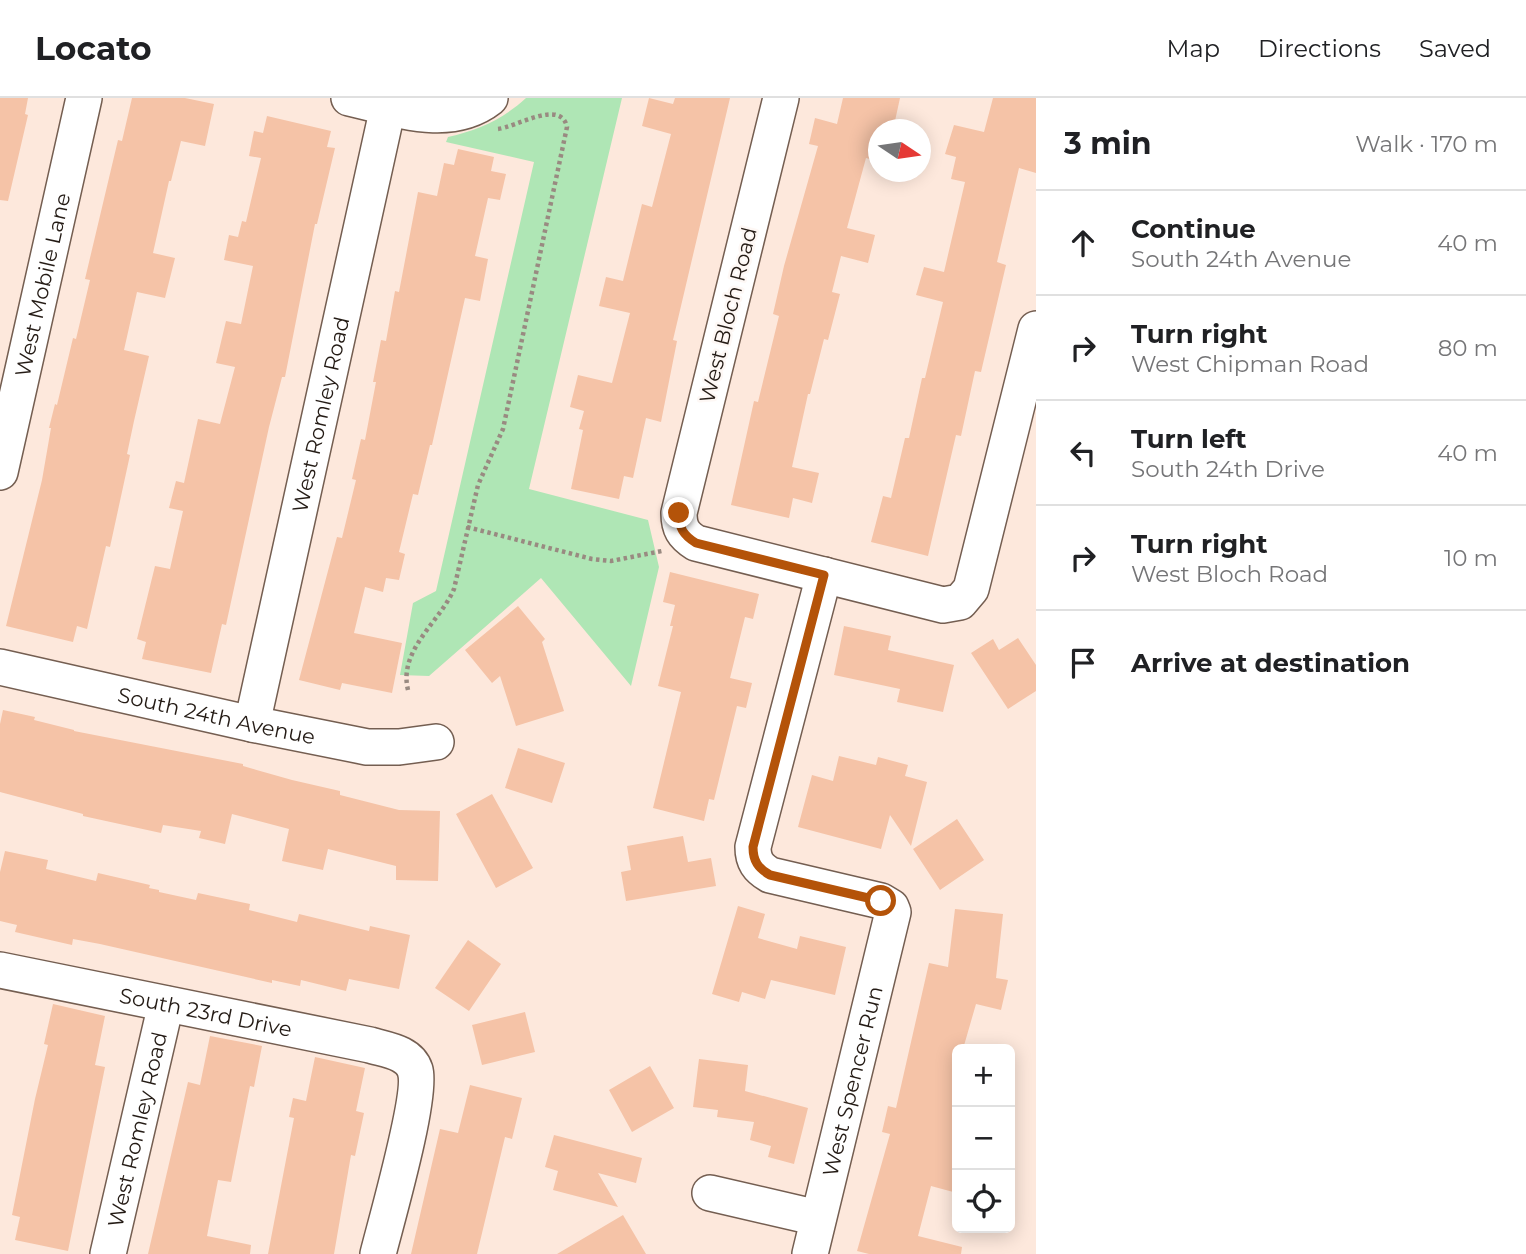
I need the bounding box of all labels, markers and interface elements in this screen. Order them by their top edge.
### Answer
text: Locato [35,28,152,68]
text: Map [1167,34,1220,63]
text: Directions [1258,34,1381,63]
text: Saved [1419,34,1491,63]
north arrow [868,119,931,182]
text: 3 min [1064,125,1151,162]
text: Walk · 170 m [1355,130,1498,158]
street label: West Mobile Lane [9,190,75,379]
text: Continue [1131,213,1256,245]
icon: ahead [1064,224,1102,262]
street label: West Bloch Road [694,225,762,405]
text: 40 m [1437,229,1498,257]
text: South 24th Avenue [1131,245,1351,273]
street label: West Romley Road [287,314,354,515]
text: Turn right [1131,318,1267,350]
icon: right [1064,329,1102,367]
text: 80 m [1438,334,1498,362]
text: West Chipman Road [1131,350,1369,378]
text: Turn left [1131,423,1247,455]
icon: left [1064,434,1102,472]
text: 40 m [1437,439,1498,467]
text: South 24th Drive [1131,455,1325,483]
route end [663,497,694,528]
text: Turn right [1131,528,1267,560]
icon: right [1064,539,1102,577]
text: 10 m [1444,544,1498,572]
text: West Bloch Road [1131,560,1328,588]
icon: arrive [1064,644,1102,682]
text: Arrive at destination [1131,647,1410,679]
street label: South 24th Avenue [116,682,318,749]
route start [865,885,896,916]
street label: South 23rd Drive [117,982,294,1041]
street label: West Spencer Run [817,983,887,1179]
street label: West Romley Road [102,1029,172,1229]
map controls [952,1044,1015,1233]
button: + [952,1044,1015,1107]
button: − [952,1107,1015,1170]
button: locate [952,1170,1015,1233]

